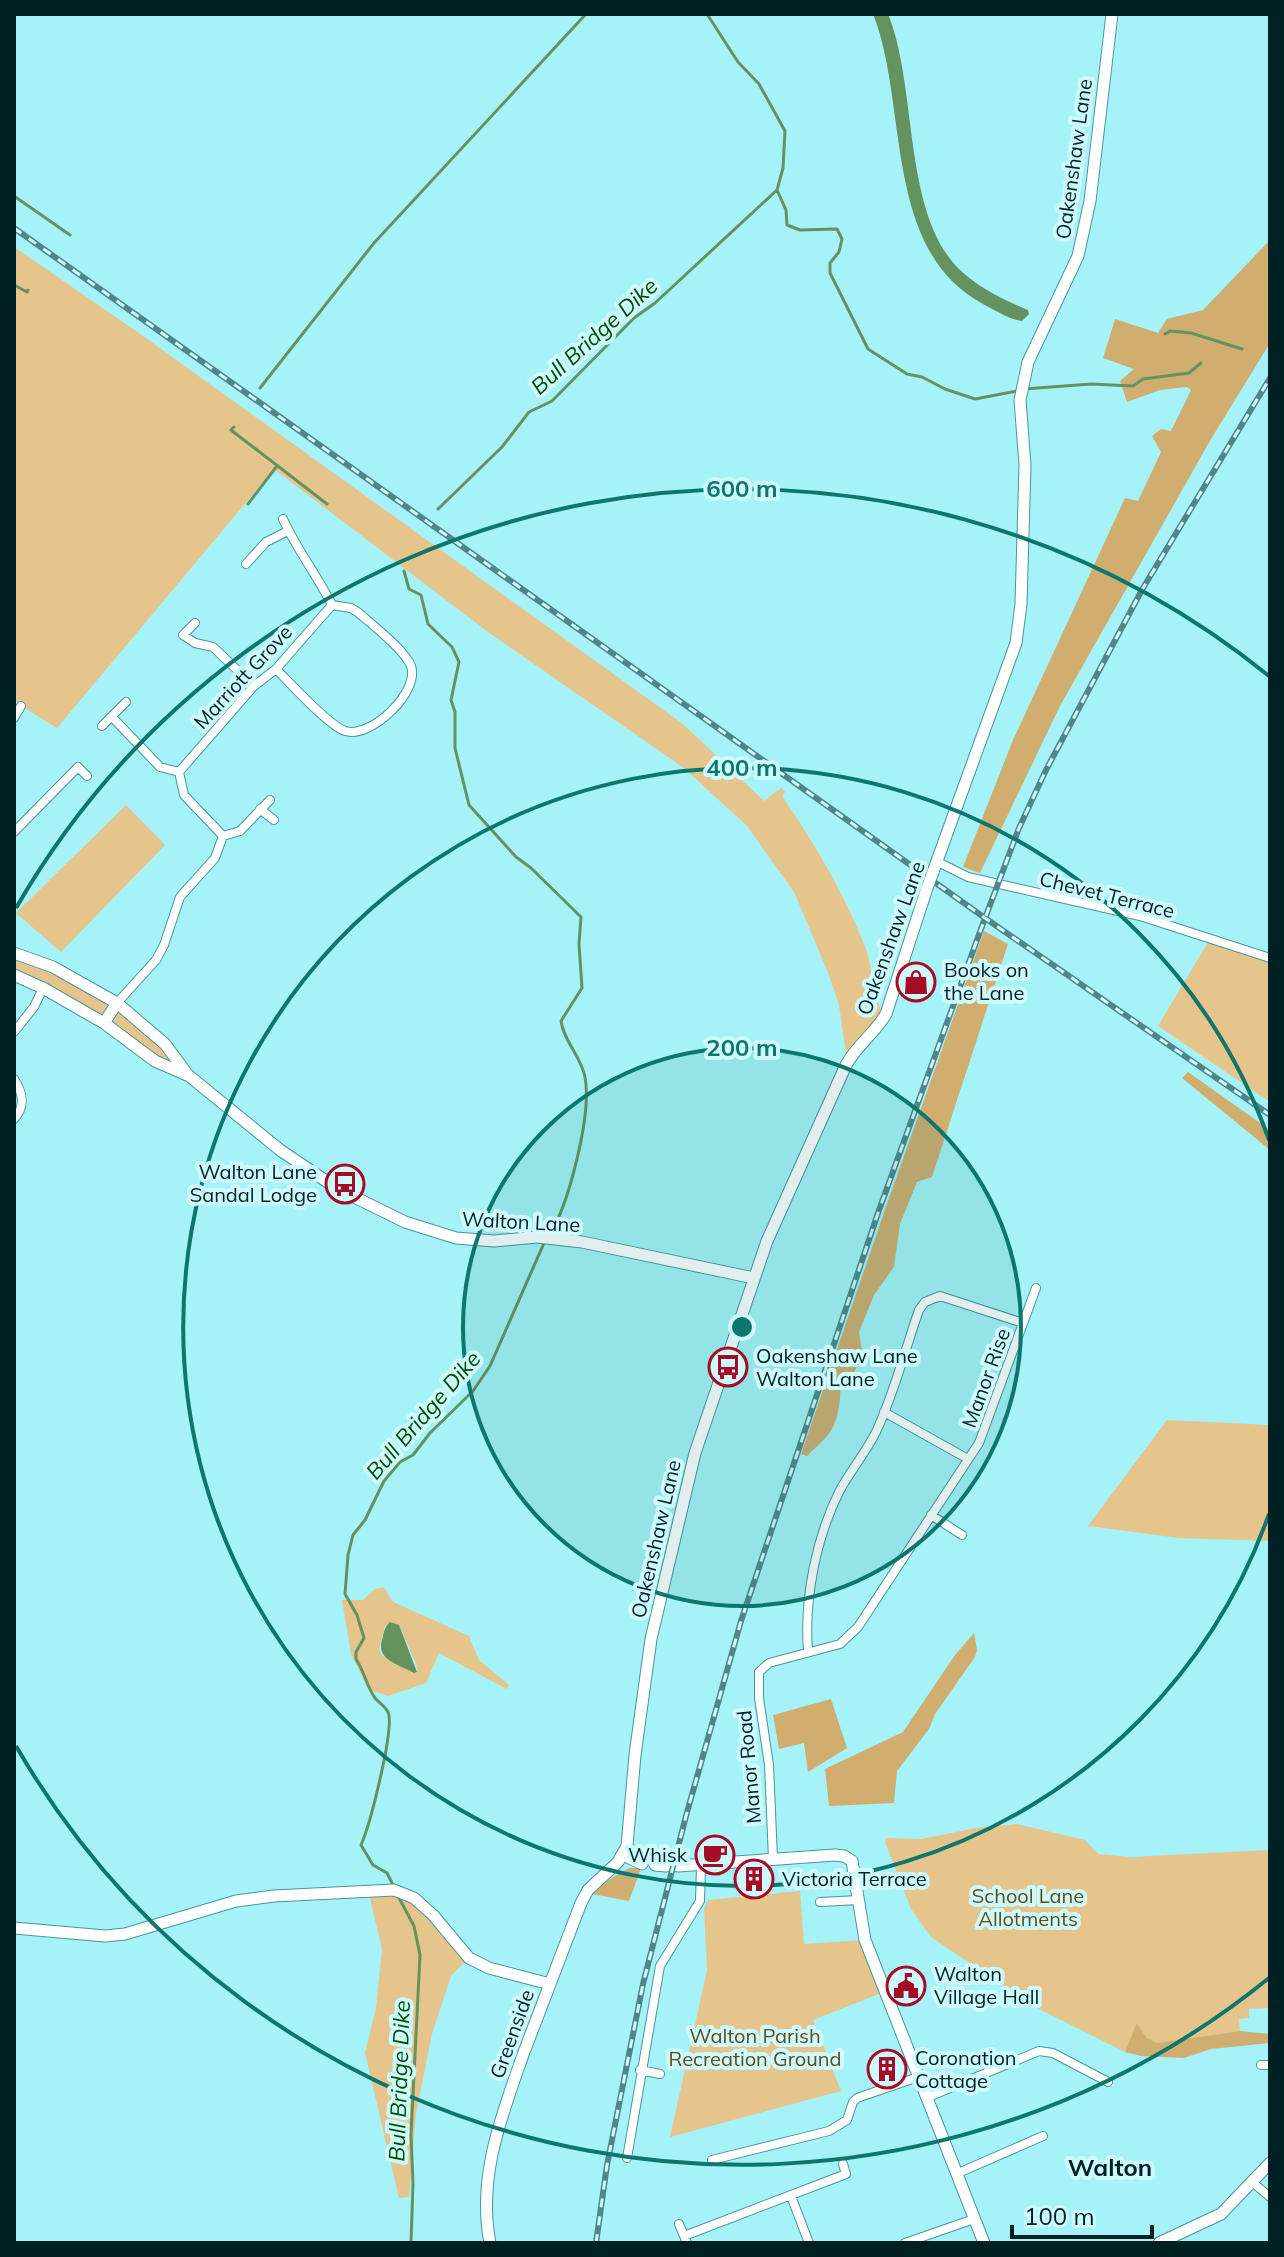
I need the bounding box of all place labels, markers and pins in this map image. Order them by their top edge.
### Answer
place label: Books on the Lane [944,957,1029,1005]
shop icon: Books on the Lane [895,961,937,1003]
place label: Walton Lane Sandal Lodge [190,1159,317,1207]
bus stop icon: Walton Lane Sandal Lodge [324,1163,366,1205]
centre of rings [728,1313,756,1341]
place label: Oakenshaw Lane Walton Lane [756,1343,918,1391]
bus stop icon: Oakenshaw Lane Walton Lane [707,1346,749,1388]
cafe icon: Whisk [694,1834,736,1876]
place label: Whisk [628,1842,688,1867]
building icon: Victoria Terrace [733,1858,775,1900]
place label: Victoria Terrace [782,1866,927,1891]
place label: Walton Village Hall [934,1961,1039,2009]
public building icon: Walton Village Hall [885,1965,927,2007]
place label: Coronation Cottage [915,2045,1017,2093]
building icon: Coronation Cottage [866,2048,908,2090]

